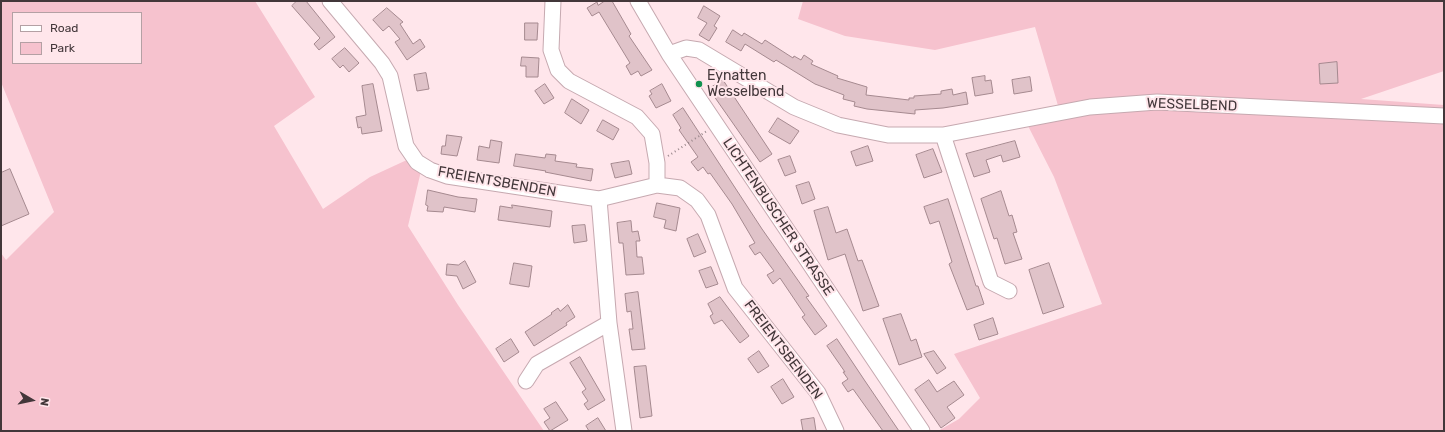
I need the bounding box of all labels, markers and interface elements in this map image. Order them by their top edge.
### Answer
legend [12,12,142,64]
text: Road [50,21,78,35]
text: Park [50,41,75,55]
place label: Eynatten Wesselbend [707,68,784,100]
marker: Eynatten Wesselbend [694,79,704,89]
street label: WESSELBEND [1146,95,1238,115]
street label: LICHTENBUSCHER STRASSE [719,135,837,299]
street label: FREIENTSBENDEN [436,163,558,201]
street label: FREIENTSBENDEN [740,297,826,403]
north arrow [12,380,52,420]
text: N [37,397,51,407]

